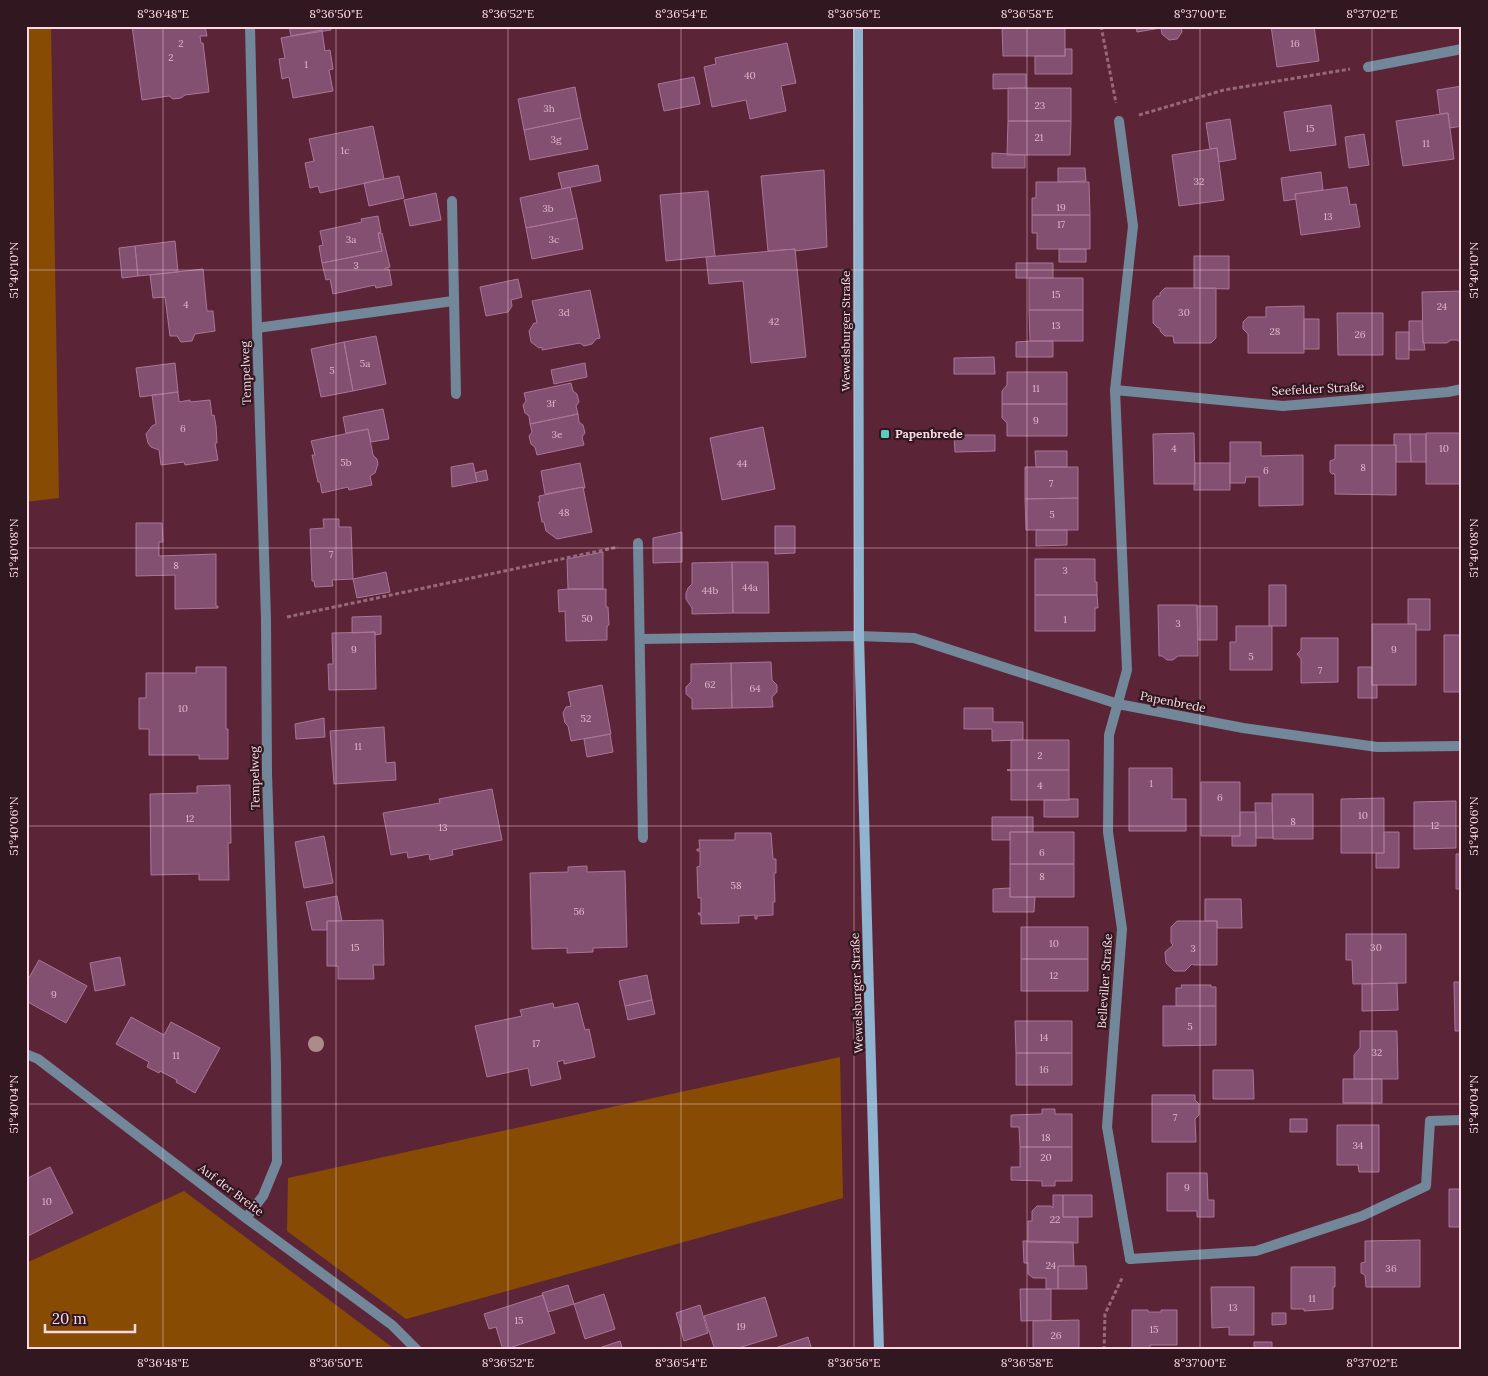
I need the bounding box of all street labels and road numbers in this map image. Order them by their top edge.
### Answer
street label: Wewelsburger Straße [838,270,853,391]
street label: Tempelweg [237,341,254,405]
street label: Seefelder Straße [1271,379,1365,398]
street label: Papenbrede [1139,688,1208,715]
street label: Tempelweg [246,746,263,810]
street label: Wewelsburger Straße [847,932,866,1054]
street label: Belleviller Straße [1094,932,1115,1029]
street label: Auf der Breite [195,1160,267,1219]

